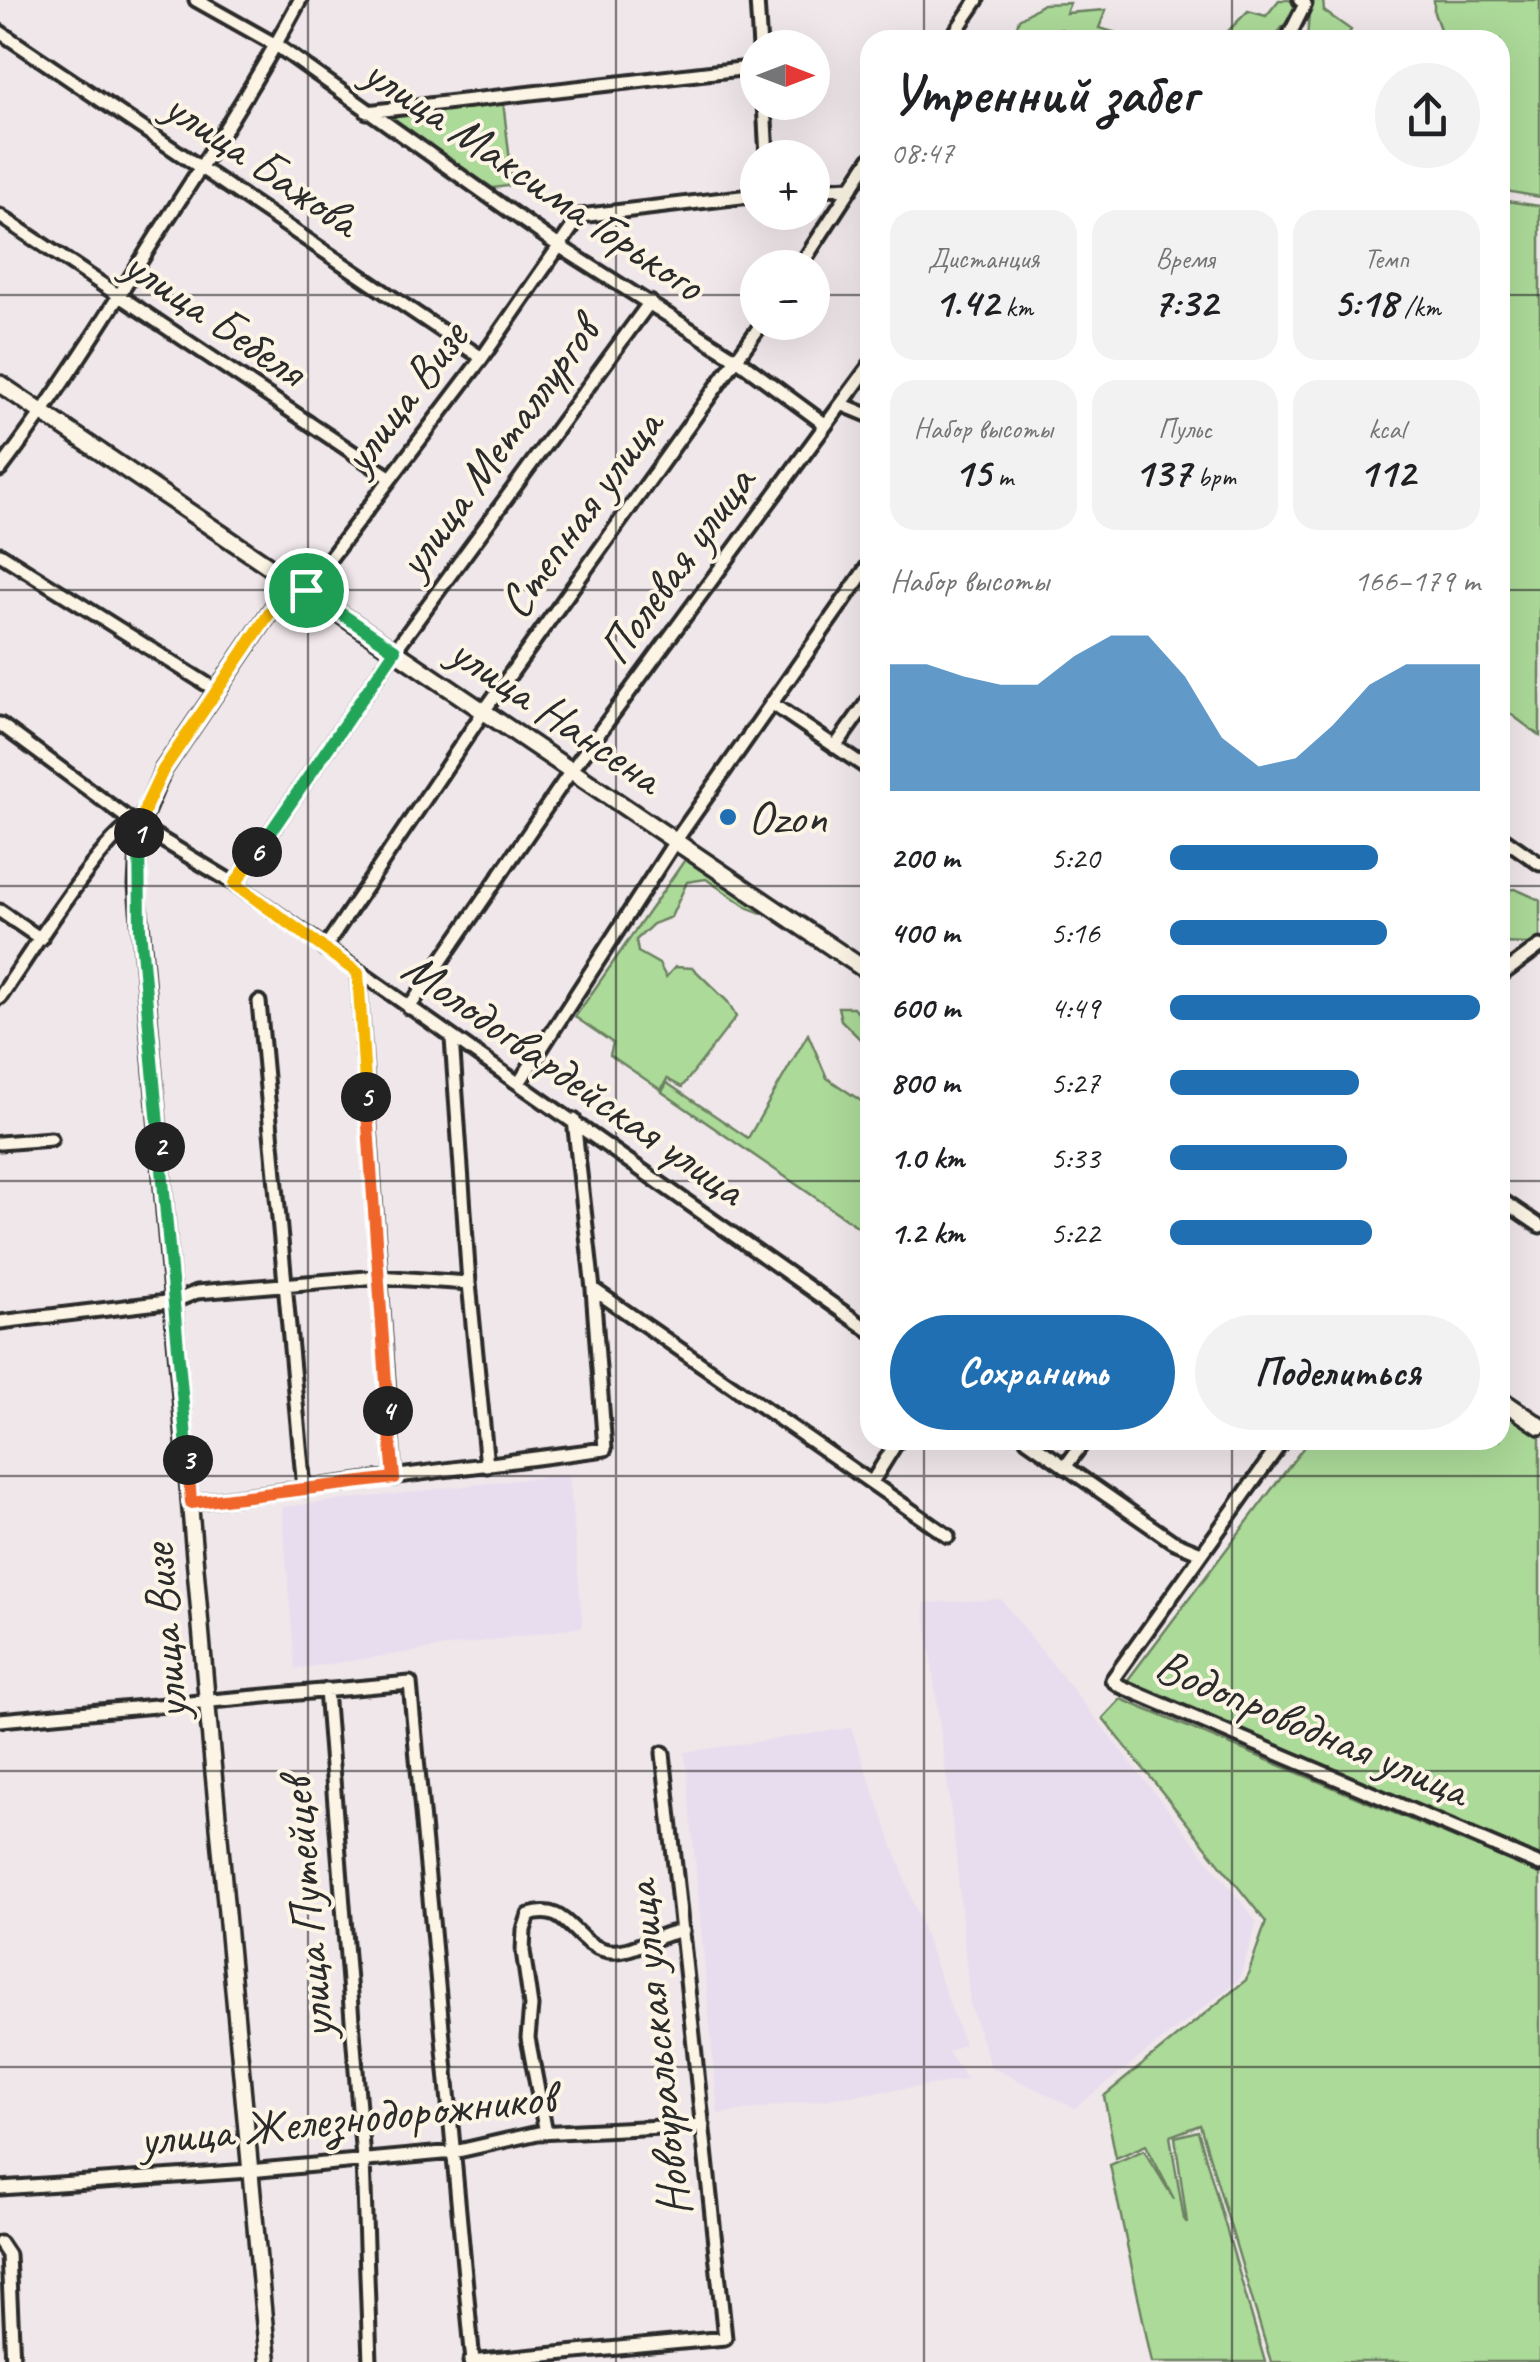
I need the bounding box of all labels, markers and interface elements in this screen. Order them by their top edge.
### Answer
north arrow [740,30,830,120]
map controls [740,30,830,340]
street label: улица Максима Горького [350,40,717,315]
text: Утренний забег [890,59,1197,129]
button: share [1375,63,1480,168]
street label: улица Бажова [151,74,374,252]
text: 08:47 [890,132,954,173]
button: + [740,140,830,230]
street label: улица Бебеля [110,233,320,402]
text: Дистанция [927,241,1039,276]
text: Время [1155,241,1215,276]
text: Темп [1364,241,1409,276]
button: − [740,250,830,340]
text: 1.42 [934,276,999,329]
text: 7:32 [1153,276,1217,329]
text: 5:18 [1333,276,1397,329]
text: km [999,289,1033,324]
text: /km [1397,289,1441,324]
street label: улица Металлургов [381,298,616,592]
street label: улица Визе [326,306,483,487]
street label: Степная улица [484,395,678,630]
text: Набор высоты [914,411,1053,446]
text: Пульс [1158,411,1212,446]
text: kcal [1368,411,1405,446]
text: 15 [954,446,991,499]
text: 137 [1134,446,1191,499]
text: 112 [1358,446,1415,499]
street label: Полевая улица [584,452,770,676]
text: m [991,459,1013,494]
text: bpm [1191,459,1236,494]
pin [264,548,349,633]
text: Набор высоты [890,560,1049,601]
text: 166–179 m [1354,560,1480,601]
icon: arrive [279,563,334,618]
street label: улица Нансена [436,619,677,809]
place label: Ozon [748,787,827,847]
marker: Ozon [717,806,739,828]
pin: 1 [114,808,164,858]
text: 1 [133,815,145,850]
pin: 6 [232,827,282,877]
text: 6 [250,834,264,869]
text: 200 m [890,837,959,878]
text: 5:20 [1050,837,1100,878]
text: 400 m [890,912,959,953]
text: 5:16 [1050,912,1100,953]
street label: Молодогвардейская улица [391,937,759,1220]
text: 600 m [890,987,960,1028]
text: 4:49 [1050,987,1100,1028]
text: 800 m [890,1062,959,1103]
text: 5:27 [1050,1062,1100,1103]
pin: 5 [341,1072,391,1122]
text: 5 [360,1079,372,1114]
pin: 2 [135,1122,185,1172]
text: 2 [154,1129,166,1164]
text: 1.0 km [890,1137,964,1178]
text: 5:33 [1050,1137,1100,1178]
text: 1.2 km [890,1212,964,1253]
text: 5:22 [1050,1212,1100,1253]
button: Сохранить [890,1315,1175,1430]
button: Поделиться [1195,1315,1480,1430]
pin: 4 [363,1386,413,1436]
text: 4 [382,1393,394,1428]
pin: 3 [163,1435,213,1485]
text: 3 [182,1442,194,1477]
street label: улица Визе [126,1539,202,1725]
street label: Водопроводная улица [1147,1634,1481,1821]
street label: улица Путейцев [264,1768,348,2045]
street label: Новоуральская улица [609,1875,704,2219]
street label: улица Железнодорожников [133,2066,566,2170]

